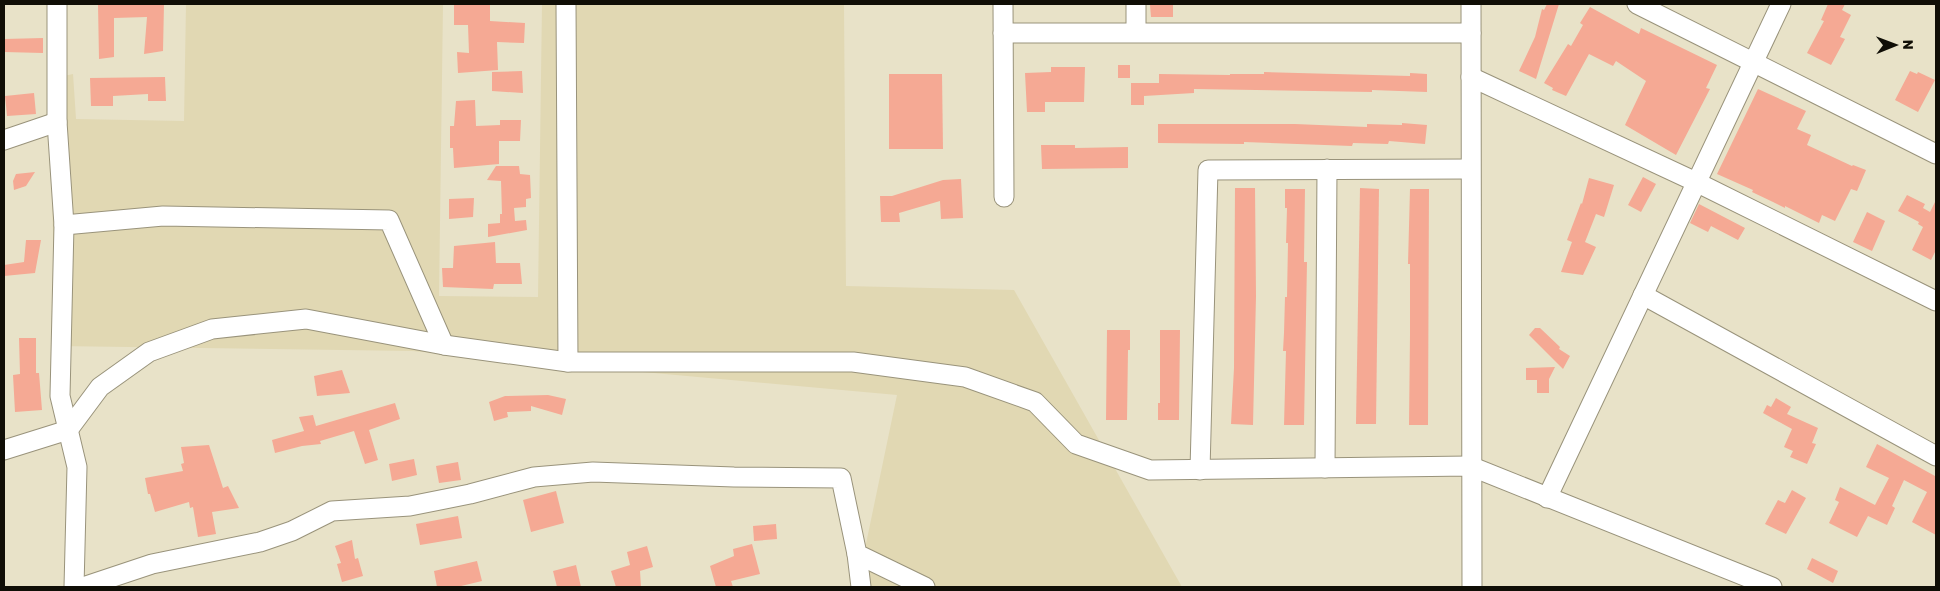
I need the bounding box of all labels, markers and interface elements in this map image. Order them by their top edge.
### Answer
north arrow [1870,20,1920,70]
text: N [1899,40,1916,50]

